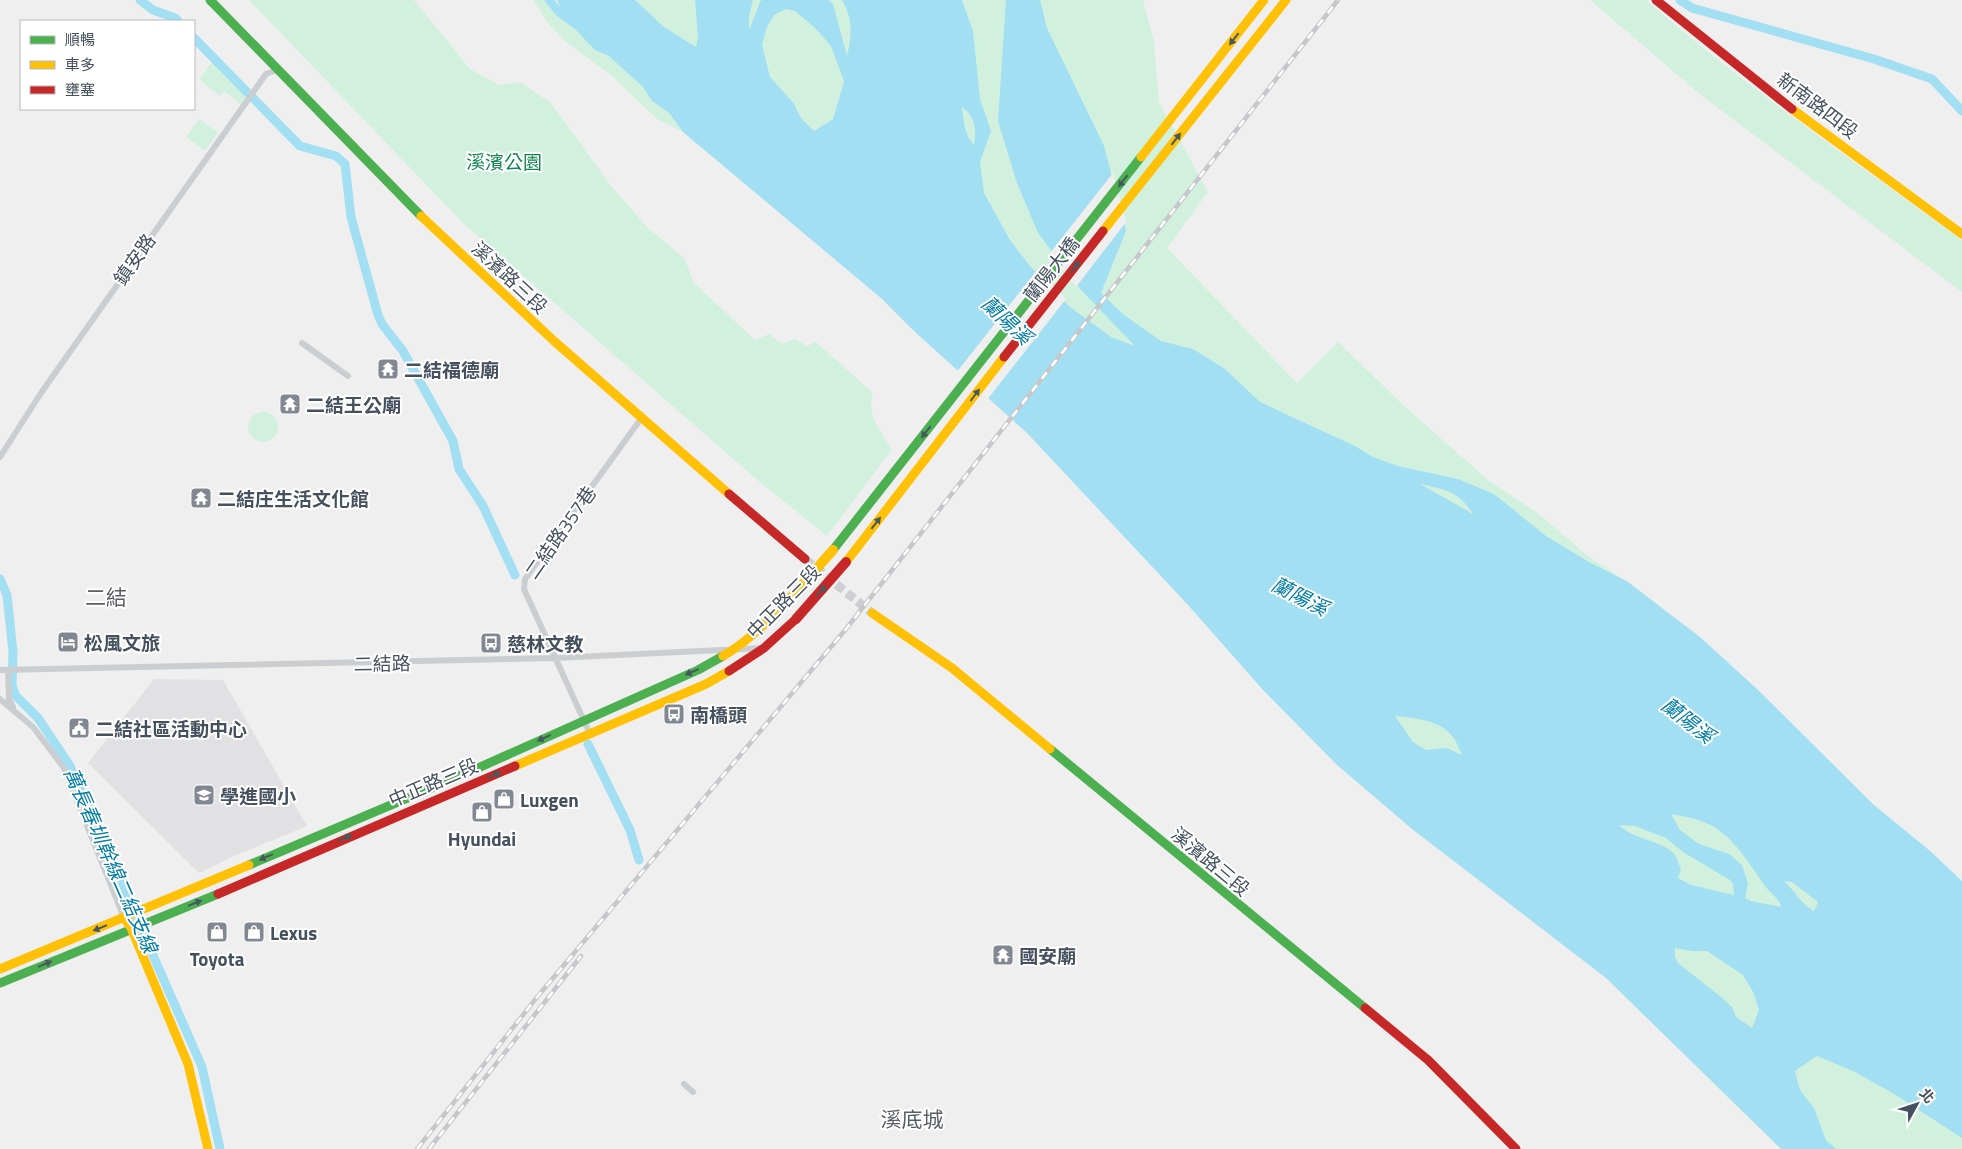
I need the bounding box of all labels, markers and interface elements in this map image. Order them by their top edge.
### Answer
legend [20,20,195,110]
text: 順暢 [65,28,95,51]
one-way arrow [1229,32,1239,45]
text: 車多 [65,53,95,76]
street label: 新南路四段 [1771,65,1865,145]
text: 壅塞 [65,78,95,101]
one-way arrow [1170,133,1181,146]
park label: 溪濱公園 [466,147,542,176]
one-way arrow [1118,174,1129,187]
street label: 鎮安路 [106,227,162,291]
street label: 蘭陽大橋 [1016,230,1086,308]
street label: 溪濱路三段 [465,234,555,320]
one-way arrow [1070,260,1080,274]
water label: 蘭陽溪 [974,288,1042,354]
place label: 二結福德廟 [404,355,499,384]
temple icon: 二結福德廟 [376,357,400,381]
one-way arrow [970,389,981,402]
place label: 二結王公廟 [306,390,401,419]
temple icon: 二結王公廟 [278,392,302,416]
one-way arrow [920,425,931,438]
street label: 二結路357巷 [517,479,603,585]
place label: 二結庄生活文化館 [217,484,369,513]
temple icon: 二結庄生活文化館 [189,486,213,510]
one-way arrow [870,517,881,530]
street label: 中正路三段 [739,557,827,645]
water label: 蘭陽溪 [1266,569,1336,625]
district label: 二結 [85,581,127,613]
one-way arrow [816,584,827,597]
place label: 松風文旅 [84,628,160,657]
place label: 慈林文教 [507,629,584,658]
hotel icon: 松風文旅 [56,630,80,654]
bus stop icon: 慈林文教 [479,631,503,655]
street label: 二結路 [353,648,411,678]
one-way arrow [685,669,699,677]
water label: 蘭陽溪 [1655,689,1724,753]
place label: 南橋頭 [690,700,747,729]
bus stop icon: 南橋頭 [662,702,686,726]
place label: 二結社區活動中心 [95,714,247,743]
public building icon: 二結社區活動中心 [67,716,91,740]
one-way arrow [537,734,551,742]
street label: 中正路三段 [384,750,482,814]
water label: 萬長春圳幹線二結支線 [56,762,167,959]
one-way arrow [487,770,501,778]
place label: 學進國小 [220,781,296,810]
school or university icon: 學進國小 [192,783,216,807]
place label: Luxgen [520,785,579,814]
shop icon: Luxgen [492,787,516,811]
shop icon: Hyundai [470,800,494,824]
street label: 溪濱路三段 [1165,819,1257,903]
place label: Hyundai [448,824,516,853]
one-way arrow [337,834,352,842]
one-way arrow [259,854,273,862]
one-way arrow [188,898,202,906]
place label: Lexus [270,918,317,947]
shop icon: Toyota [205,920,229,944]
shop icon: Lexus [242,920,266,944]
one-way arrow [93,924,107,932]
place label: 國安廟 [1019,941,1076,970]
temple icon: 國安廟 [991,943,1015,967]
place label: Toyota [190,944,245,973]
one-way arrow [38,960,52,968]
north arrow [1892,1079,1942,1129]
text: 北 [1915,1083,1940,1107]
district label: 溪底城 [881,1103,944,1135]

